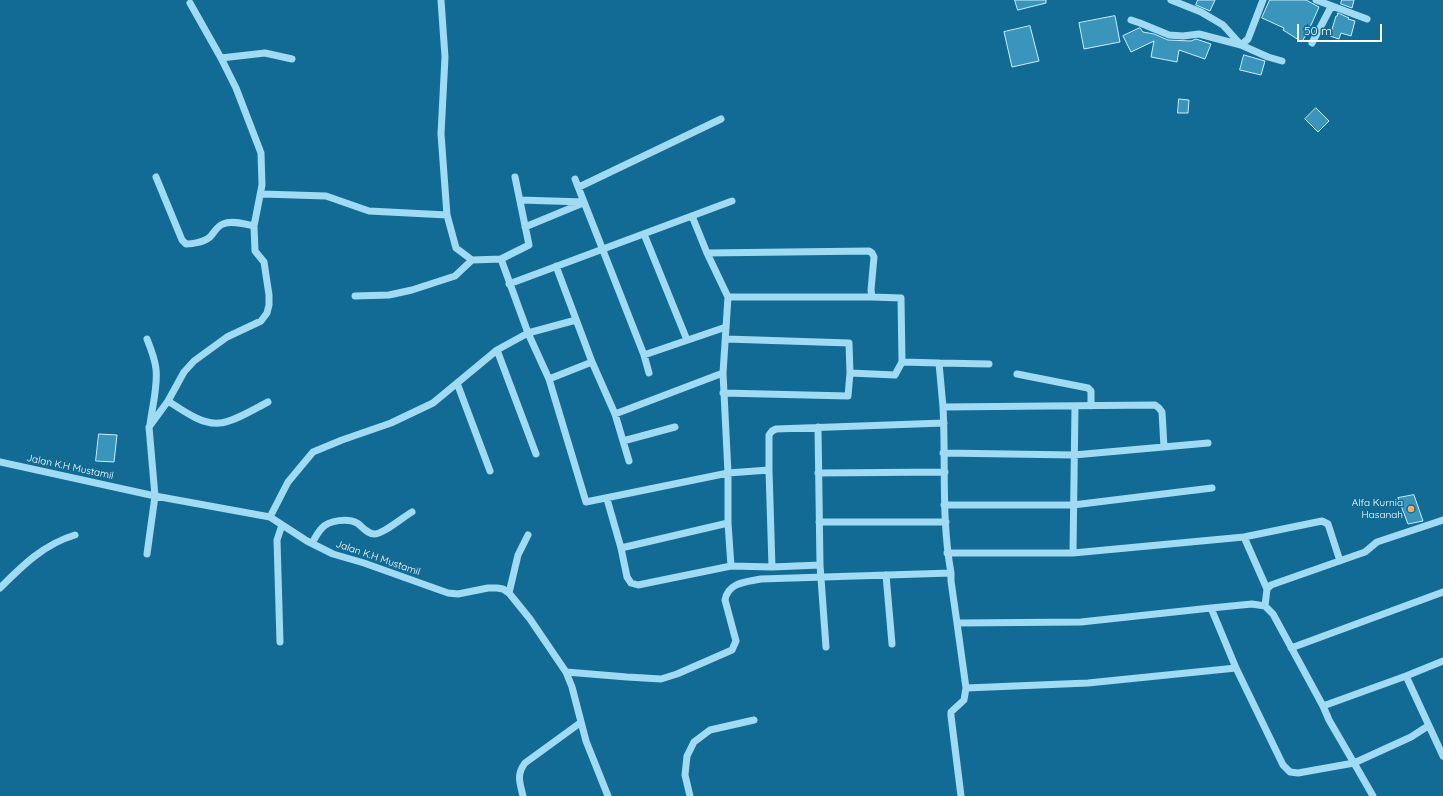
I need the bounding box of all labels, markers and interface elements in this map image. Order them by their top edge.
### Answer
scale bar [1299,16,1384,42]
text: 50 m [1304,23,1332,38]
street label: Jalan K.H Mustamil [25,452,115,482]
place label: Alfa Kurnia Hasanah [1352,497,1403,520]
marker: Alfa Kurnia Hasanah [1406,504,1416,514]
street label: Jalan K.H Mustamil [334,538,422,578]

